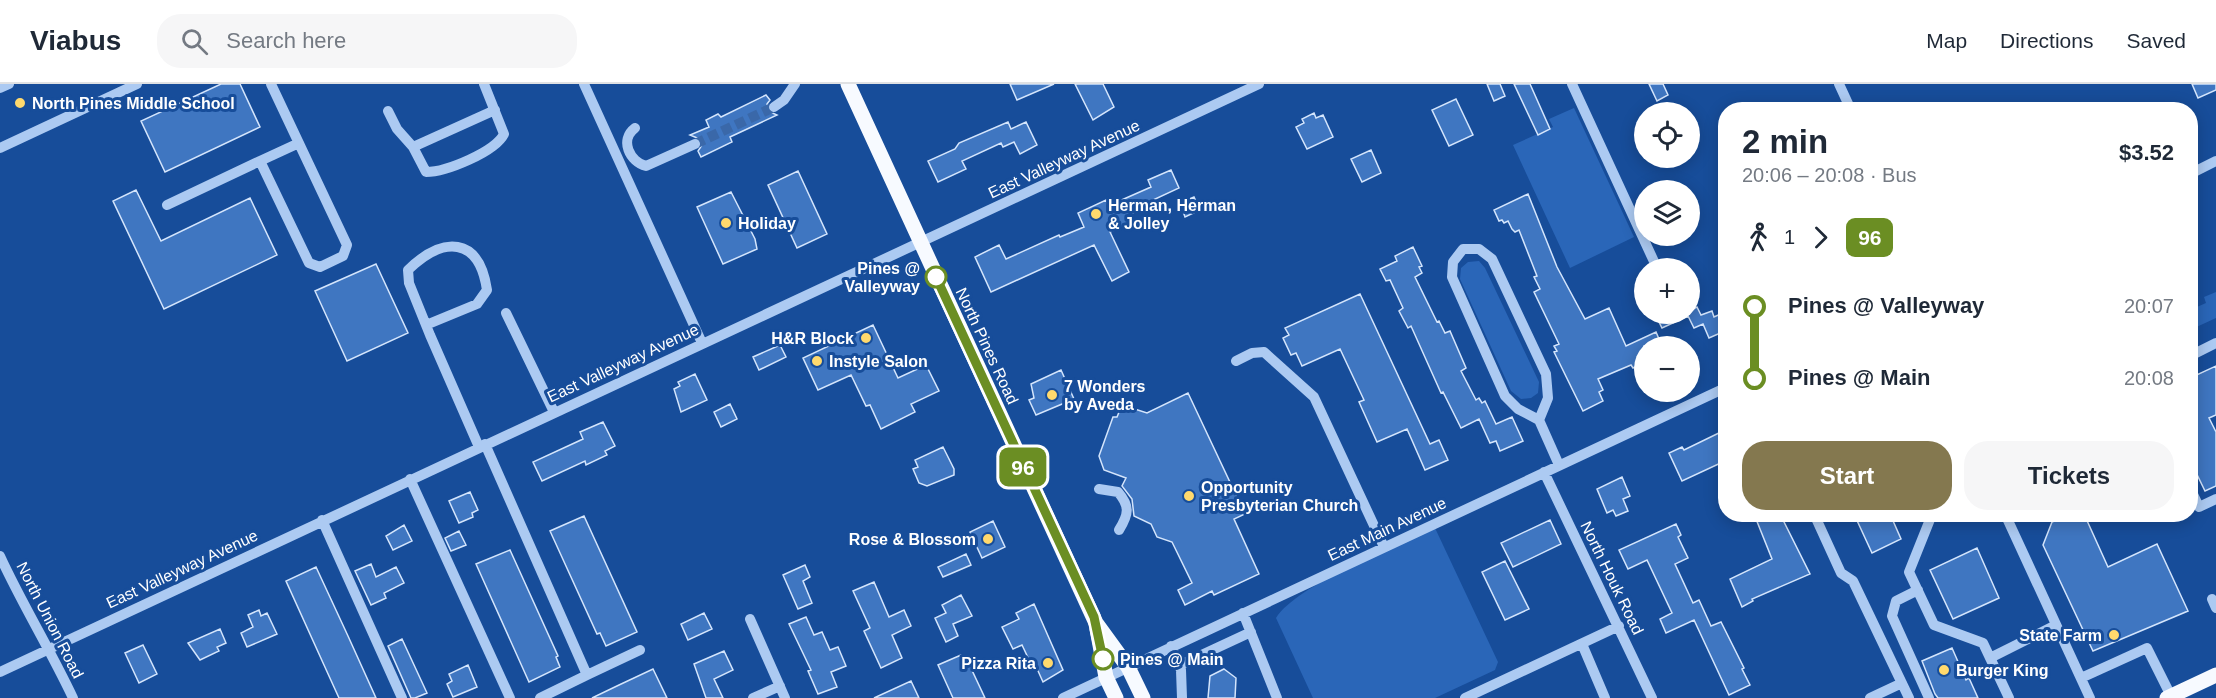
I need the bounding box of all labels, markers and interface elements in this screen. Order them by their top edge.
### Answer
search box [157,14,577,68]
text: Viabus [30,25,121,56]
icon: search [178,25,211,58]
text: Search here [226,28,346,53]
text: Map [1926,29,1967,52]
text: Directions [2000,29,2093,52]
text: Saved [2126,29,2186,52]
place label: North Pines Middle School [32,95,235,112]
marker: North Pines Middle School [13,96,27,110]
map controls [1634,102,1700,402]
button: locate [1634,102,1700,168]
street label: East Valleyway Avenue [986,116,1142,202]
text: 2 min [1742,123,1828,160]
text: $3.52 [2119,140,2174,165]
text: 20:06 – 20:08 · Bus [1742,164,1917,186]
button: layers [1634,180,1700,246]
place label: Herman, Herman & Jolley [1108,197,1236,232]
marker: Herman, Herman & Jolley [1089,207,1103,221]
place label: Holiday [738,215,796,232]
marker: Holiday [719,216,733,230]
icon: walk [1742,221,1775,254]
icon: forward [1804,221,1837,254]
text: 1 [1784,226,1795,248]
text: 96 [1858,226,1881,249]
button: + [1634,258,1700,324]
place label: Pines @ Valleyway [844,260,920,295]
marker: Pines @ Valleyway [925,266,947,288]
street label: North Pines Road [953,285,1021,407]
text: Pines @ Valleyway [1788,293,1984,318]
text: 20:07 [2124,295,2174,317]
street label: East Valleyway Avenue [545,320,701,406]
place label: H&R Block [771,330,854,347]
marker: H&R Block [859,331,873,345]
button: − [1634,336,1700,402]
place label: Instyle Salon [829,353,928,370]
marker: Instyle Salon [810,354,824,368]
text: Pines @ Main [1788,365,1930,390]
text: 20:08 [2124,367,2174,389]
place label: 7 Wonders by Aveda [1064,378,1146,413]
marker: 7 Wonders by Aveda [1045,388,1059,402]
button: Start [1742,441,1952,510]
button: Tickets [1964,441,2174,510]
line badge: 96 [996,448,1050,487]
text: 96 [1011,456,1035,479]
place label: Opportunity Presbyterian Church [1201,479,1358,514]
marker: Opportunity Presbyterian Church [1182,489,1196,503]
street label: East Main Avenue [1325,494,1449,564]
street label: North Houk Road [1577,519,1647,637]
street label: East Valleyway Avenue [104,526,260,612]
place label: Rose & Blossom [849,531,976,548]
marker: Rose & Blossom [981,532,995,546]
street label: North Union Road [13,559,87,681]
place label: State Farm [2019,627,2102,644]
marker: State Farm [2107,628,2121,642]
marker: Pines @ Main [1092,648,1114,670]
place label: Pines @ Main [1120,651,1224,668]
place label: Pizza Rita [961,655,1036,672]
marker: Pizza Rita [1041,656,1055,670]
place label: Burger King [1956,662,2048,679]
marker: Burger King [1937,663,1951,677]

